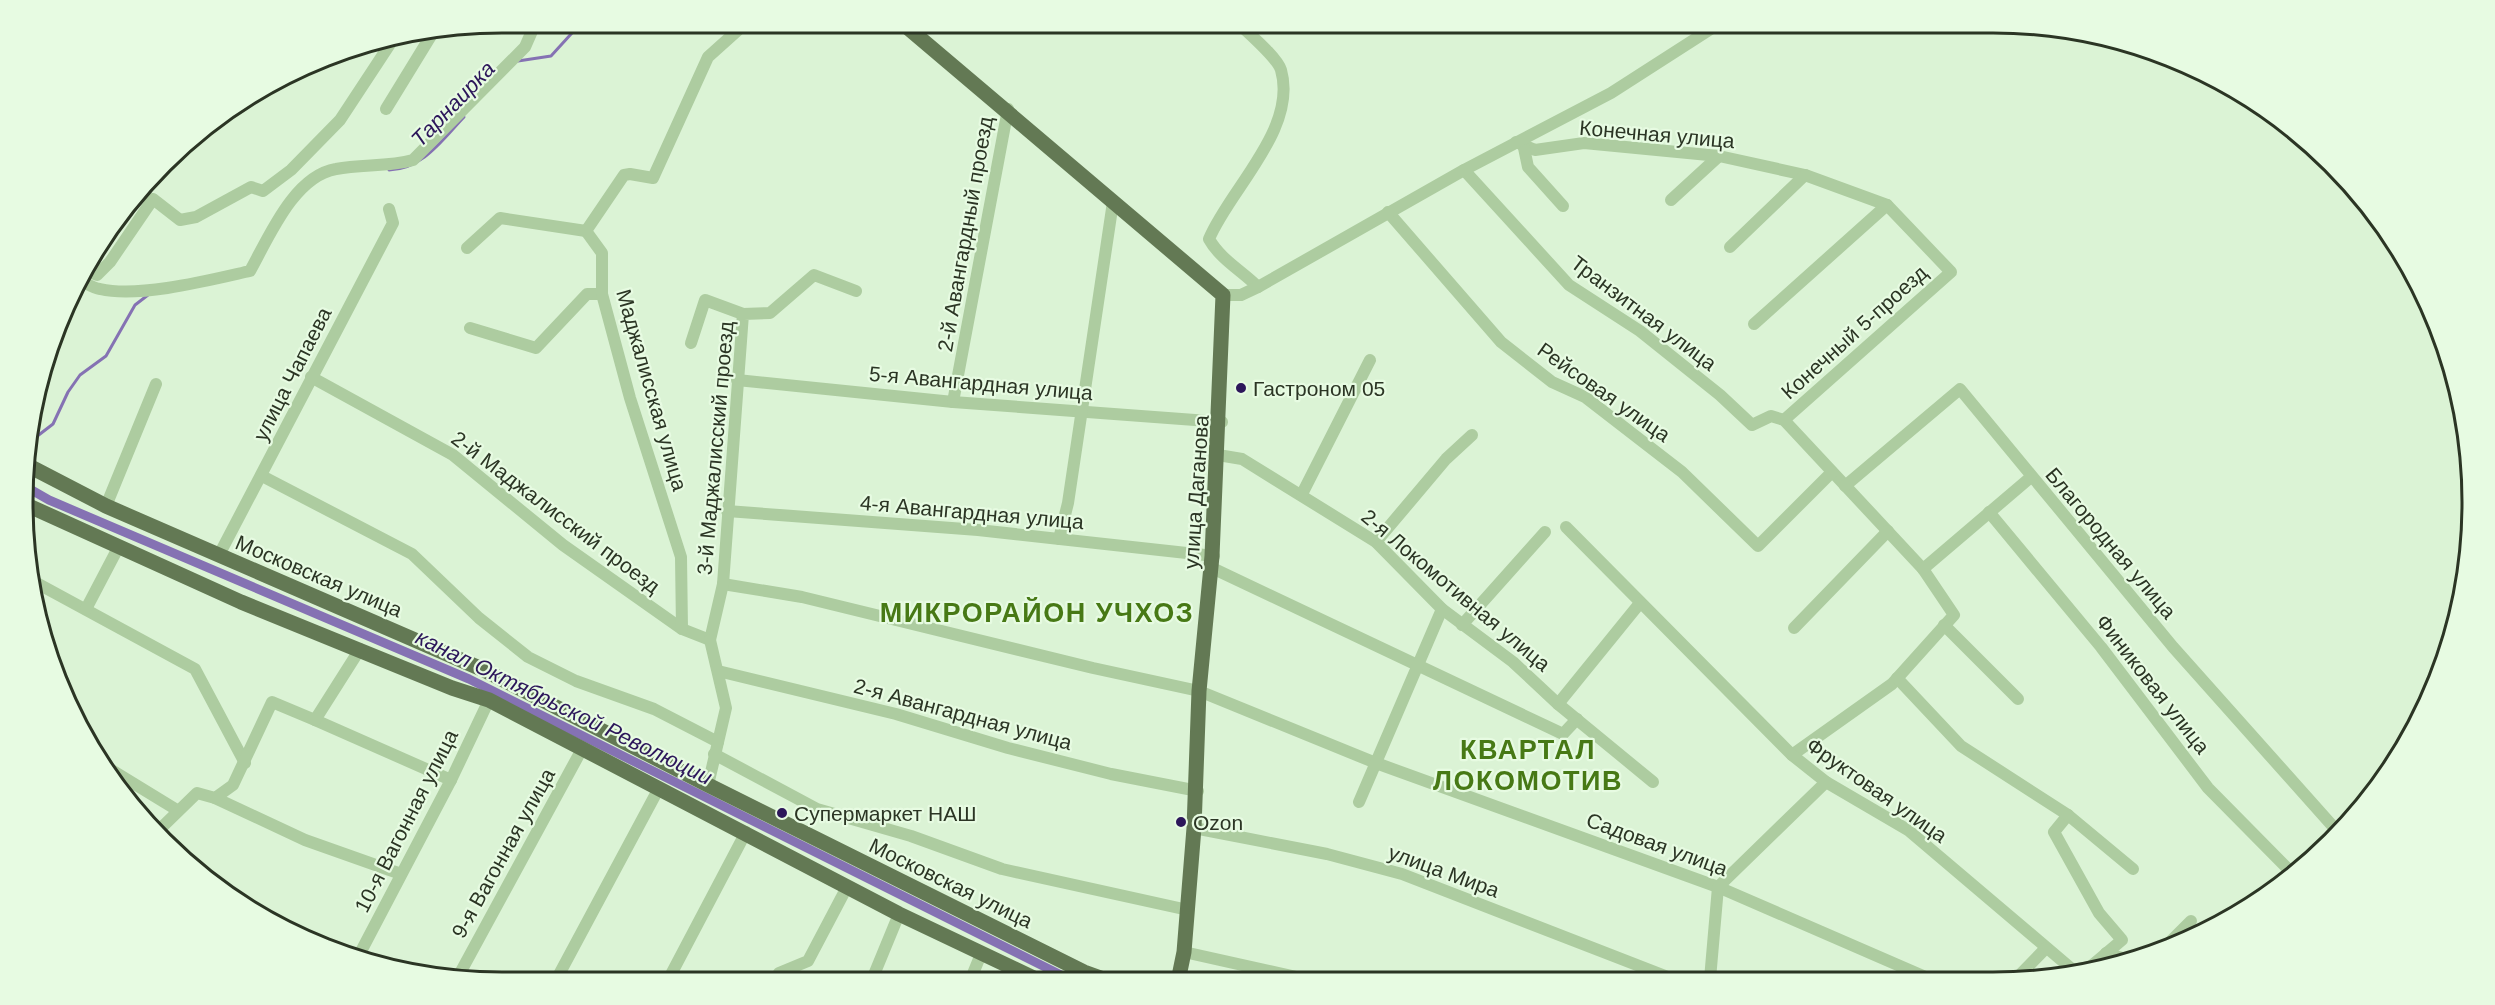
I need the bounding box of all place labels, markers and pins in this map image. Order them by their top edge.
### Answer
place label: Гастроном 05 [1253,377,1385,400]
marker: Гастроном 05 [1234,381,1248,395]
place label: Супермаркет НАШ [794,802,976,825]
marker: Супермаркет НАШ [775,806,789,820]
place label: Ozon [1193,811,1243,834]
marker: Ozon [1174,815,1188,829]

